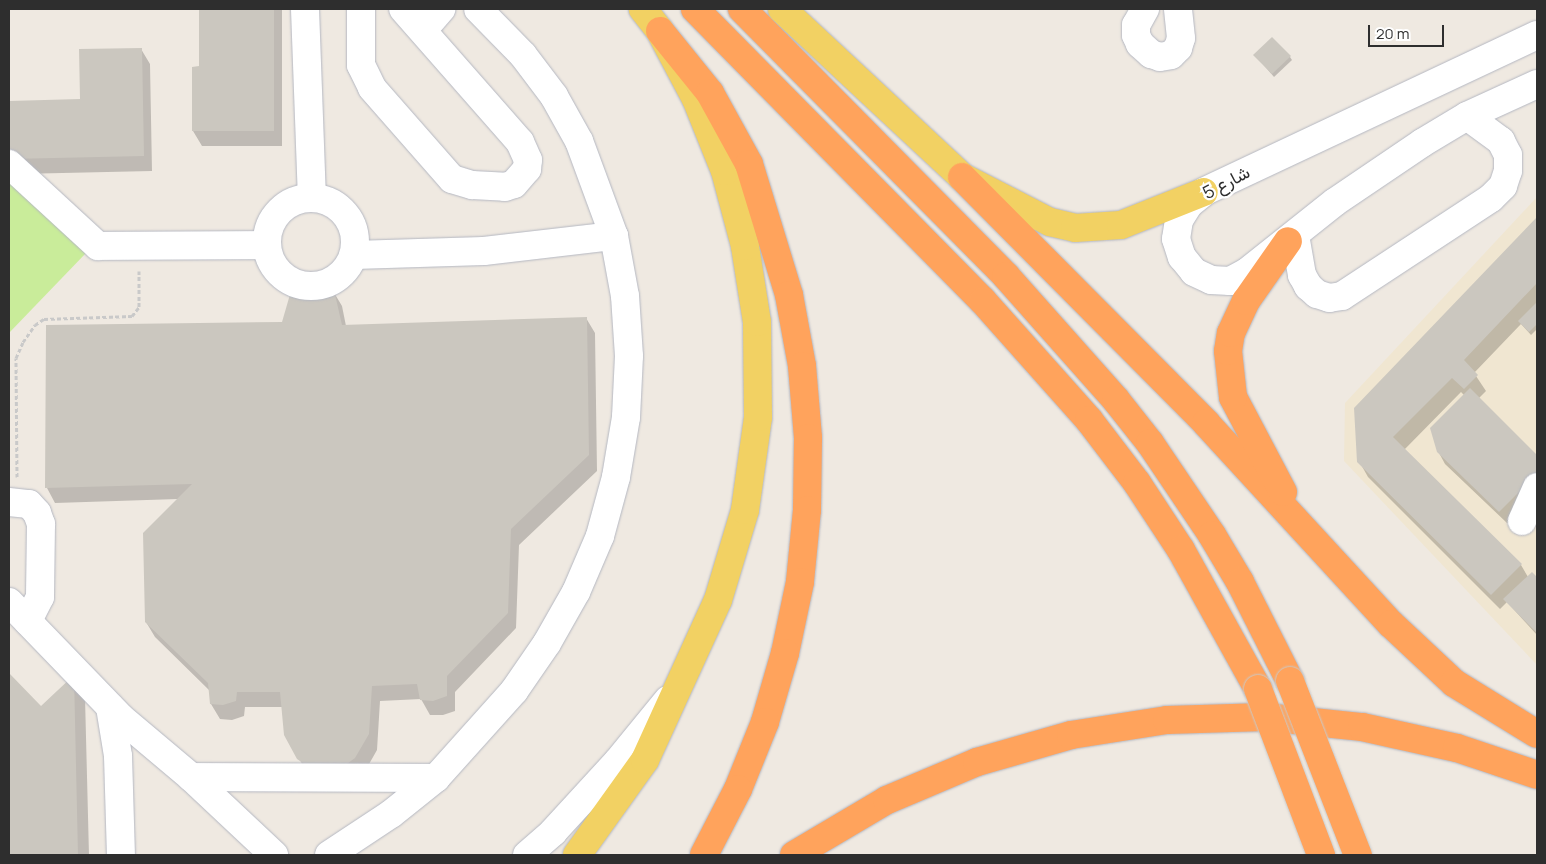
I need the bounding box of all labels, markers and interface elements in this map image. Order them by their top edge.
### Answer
scale bar [1371,15,1447,47]
text: 20 m [1376,23,1409,44]
street label: شارع 5 [1199,161,1253,203]

